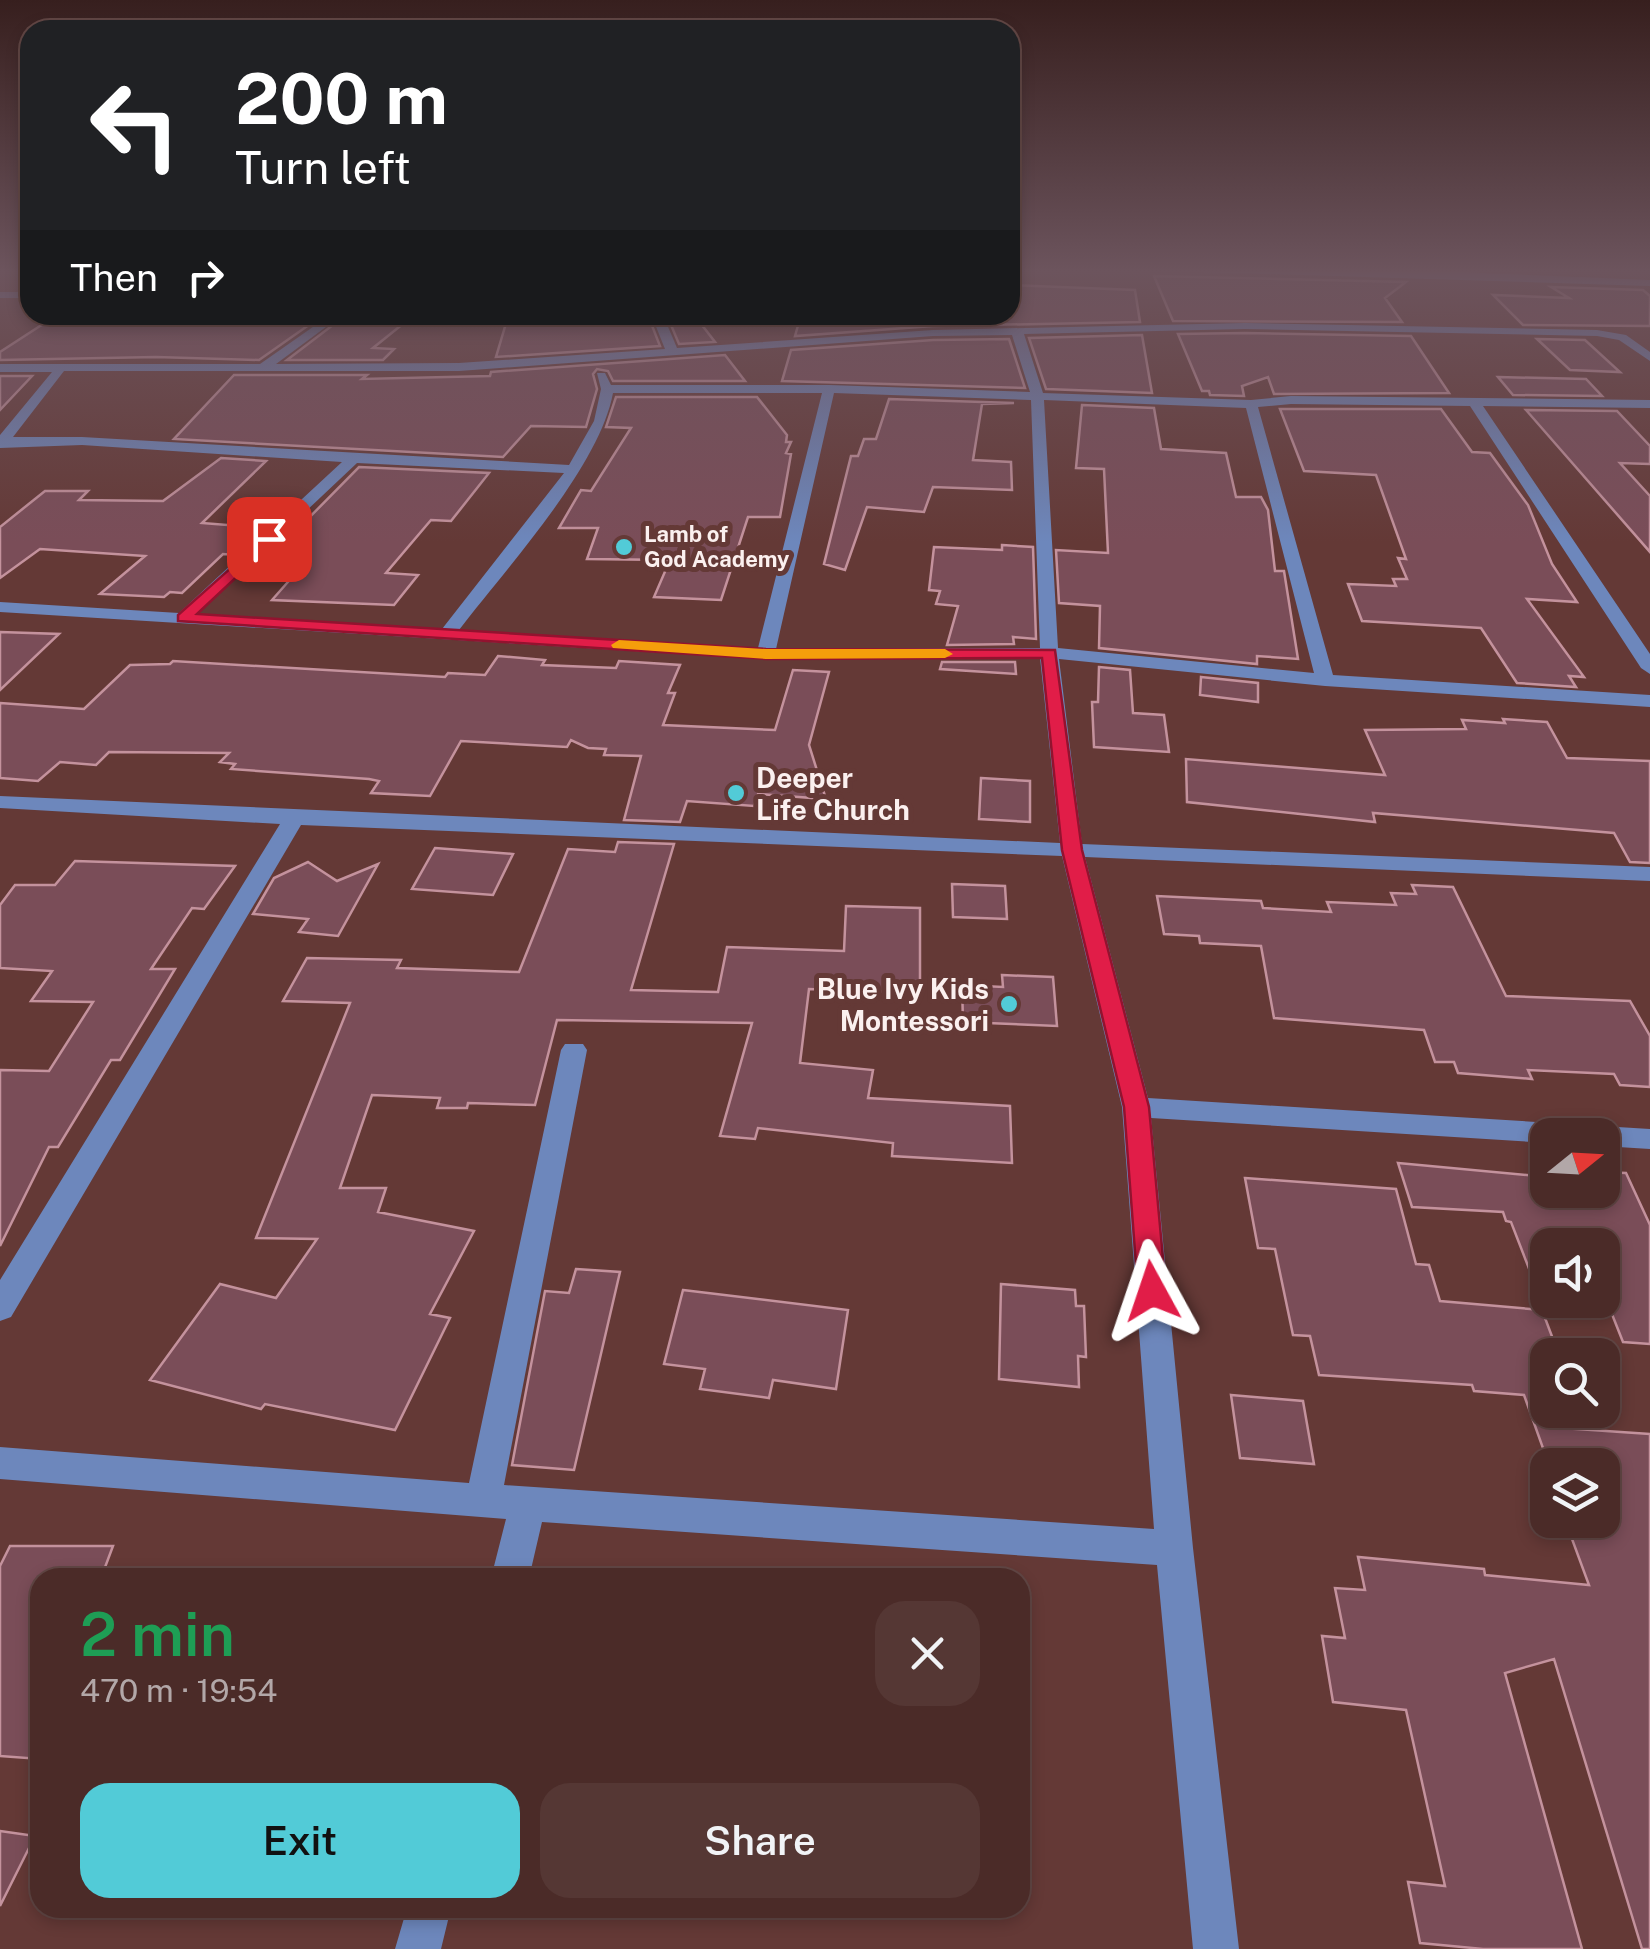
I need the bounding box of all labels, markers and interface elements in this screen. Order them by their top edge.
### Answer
text: 200 m [235,57,448,140]
icon: left [70,60,200,190]
text: Turn left [235,141,411,194]
icon: right [178,250,233,305]
text: Then [70,255,158,300]
pin [227,497,312,582]
icon: arrive [242,512,297,567]
place label: Lamb of God Academy [644,521,790,572]
marker: Lamb of God Academy [613,536,635,558]
place label: Deeper Life Church [756,761,910,826]
marker: Deeper Life Church [725,782,747,804]
place label: Blue Ivy Kids Montessori [817,972,989,1037]
marker: Blue Ivy Kids Montessori [998,993,1020,1015]
north arrow [1530,1118,1620,1208]
map controls [1530,1118,1620,1538]
button: sound [1530,1228,1620,1318]
position arrow [1100,1239,1204,1343]
button: search [1530,1338,1620,1428]
button: layers [1530,1448,1620,1538]
text: 2 min [80,1599,235,1670]
button: close [875,1601,980,1706]
text: 470 m · 19:54 [80,1672,277,1709]
button: Exit [80,1783,520,1898]
button: Share [540,1783,980,1898]

